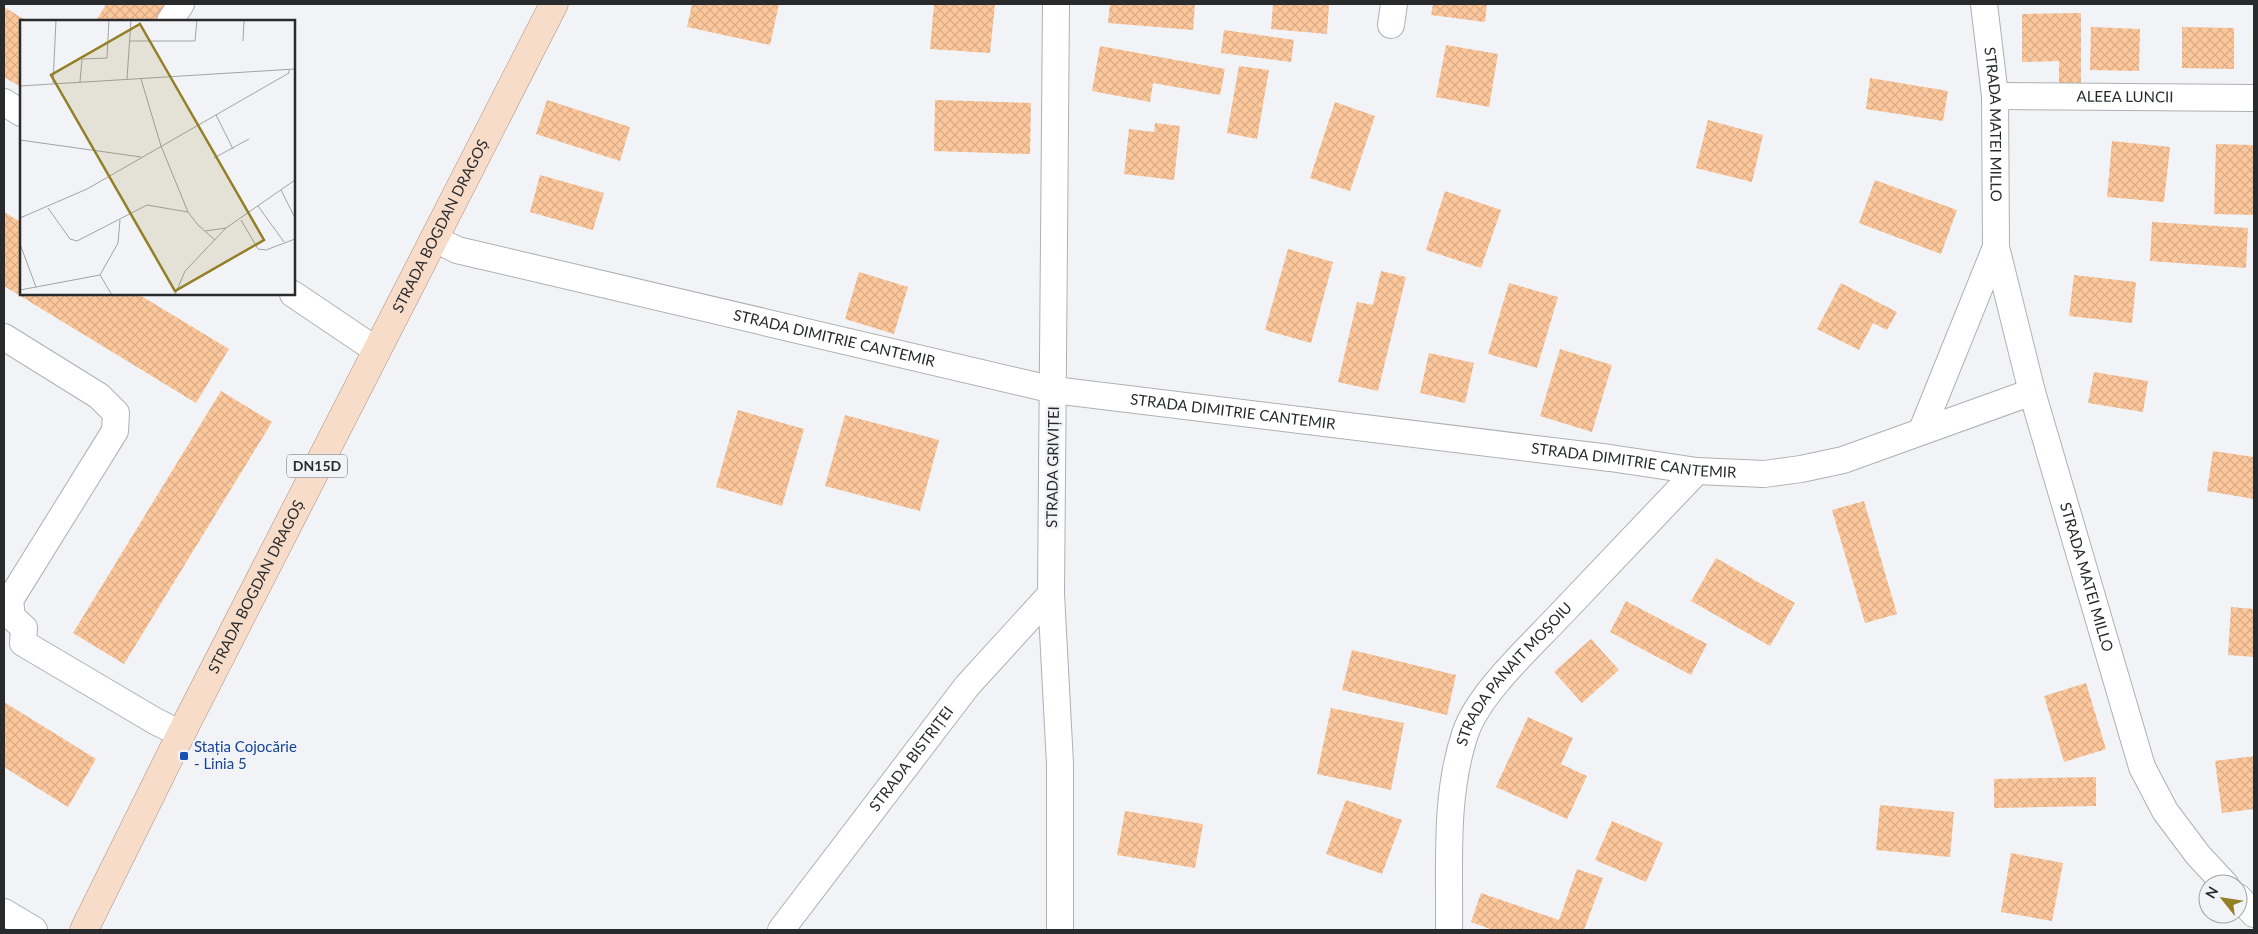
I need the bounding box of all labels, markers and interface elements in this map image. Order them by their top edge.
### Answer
inset map [20,20,295,295]
street label: STRADA MATEI MILLO [1981,46,2006,202]
street label: ALEEA LUNCII [2076,87,2174,105]
street label: STRADA BOGDAN DRAGOȘ [388,136,491,315]
street label: STRADA DIMITRIE CANTEMIR [732,305,938,370]
street label: STRADA DIMITRIE CANTEMIR [1129,389,1337,432]
street label: STRADA GRIVIȚEI [1042,406,1062,528]
street label: STRADA DIMITRIE CANTEMIR [1530,438,1737,481]
road number: DN15D [287,454,347,478]
street label: STRADA BOGDAN DRAGOȘ [204,497,307,676]
street label: STRADA MATEI MILLO [2057,500,2118,654]
street label: STRADA PANAIT MOȘOIU [1452,598,1575,748]
street label: STRADA BISTRIȚEI [865,702,956,815]
place label: Stația Cojocărie - Linia 5 [194,737,297,772]
marker: Stația Cojocărie - Linia 5 [178,750,190,762]
north arrow [2198,874,2248,924]
text: N [2201,883,2221,901]

